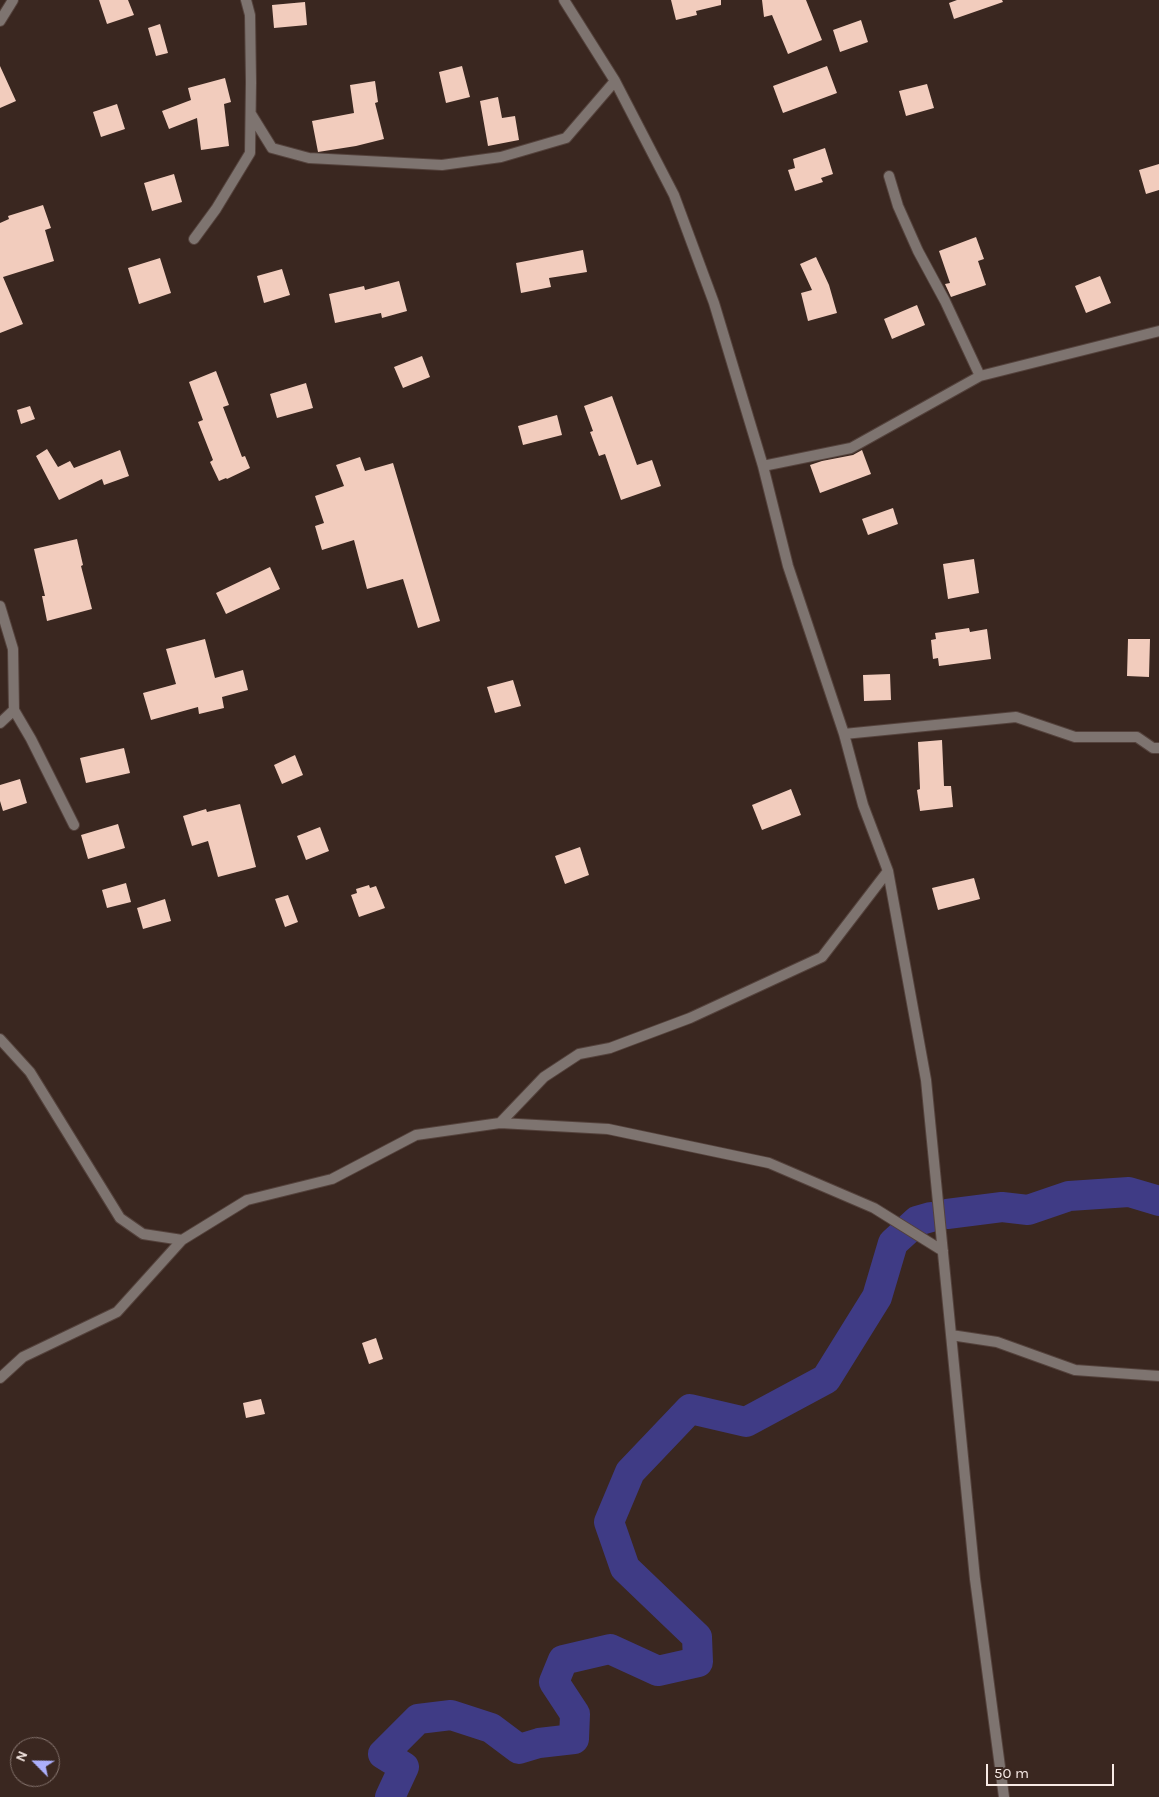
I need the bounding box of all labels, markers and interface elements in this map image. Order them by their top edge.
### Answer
north arrow [10,1737,60,1787]
text: N [12,1748,31,1764]
scale bar [989,1754,1116,1786]
text: 50 m [994,1764,1029,1782]

